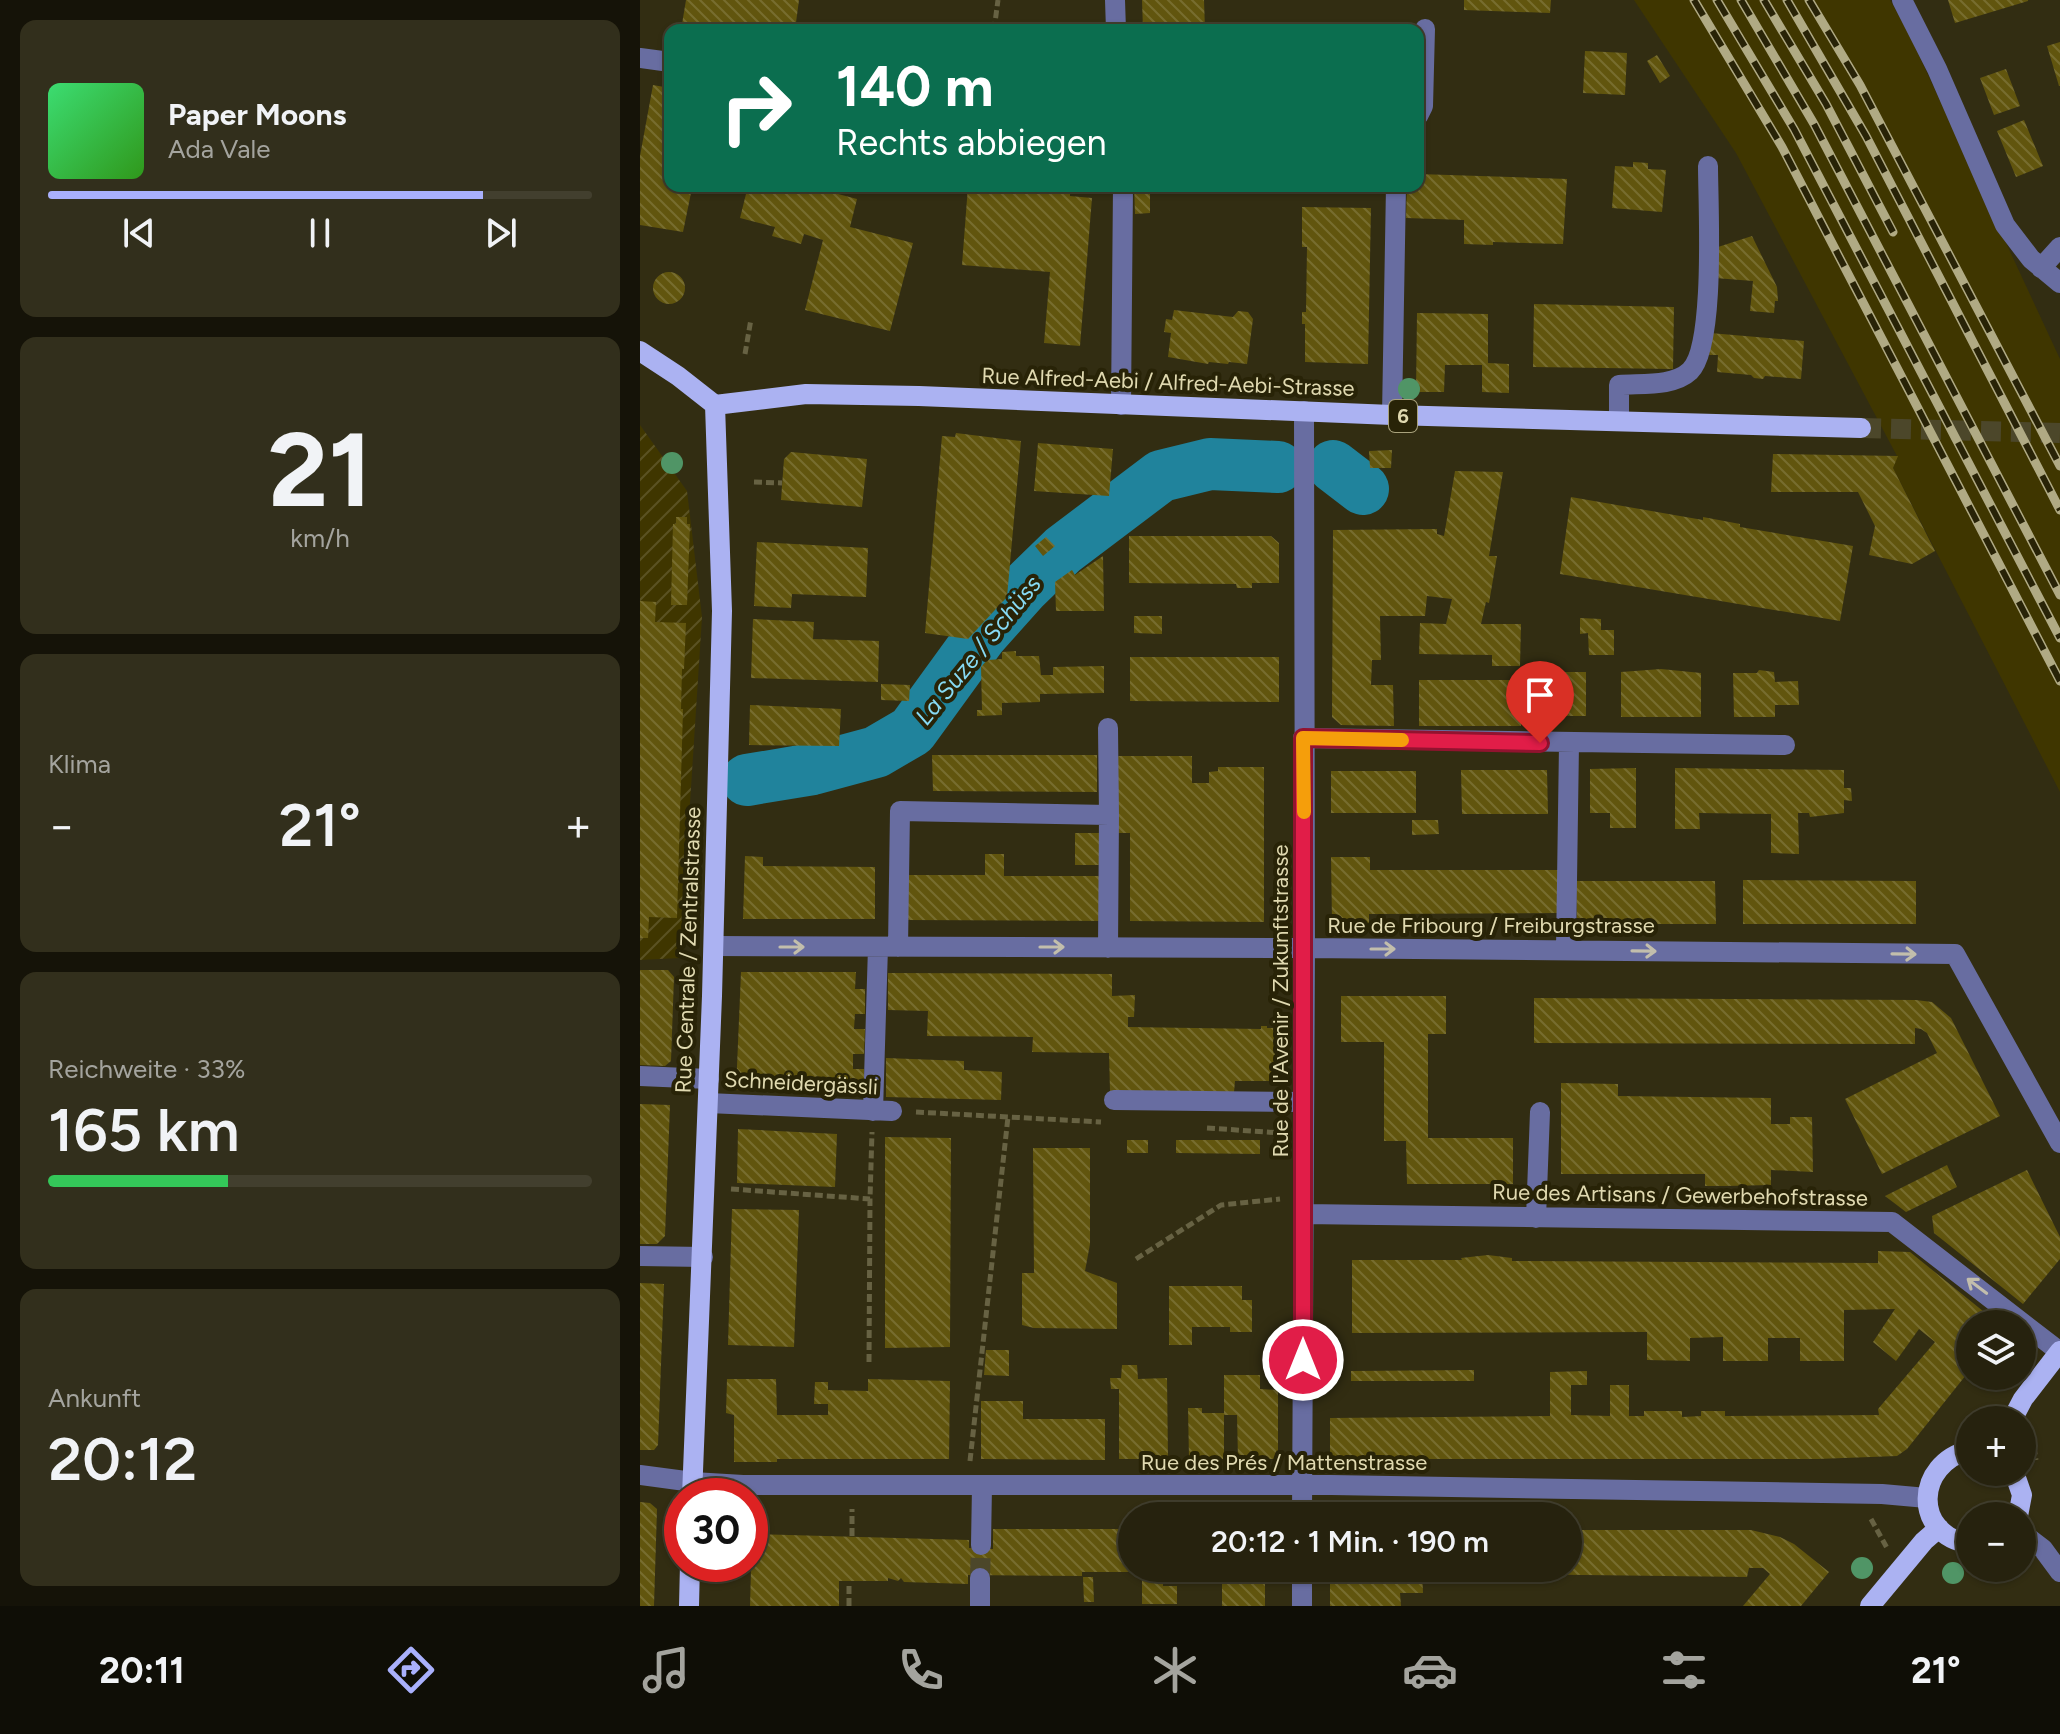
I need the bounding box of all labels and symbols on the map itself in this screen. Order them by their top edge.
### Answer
street label: Rue Alfred-Aebi / Alfred-Aebi-Strasse [981,362,1355,402]
road number: 6 [1389,400,1417,432]
water label: La Suze / Schüss [909,569,1047,731]
pin [1506,661,1574,743]
street label: Rue Centrale / Zentralstrasse [670,806,706,1094]
street label: Rue de l'Avenir / Zukunftstrasse [1267,845,1294,1157]
street label: Rue de Fribourg / Freiburgstrasse [1327,912,1655,939]
one-way arrow [778,939,805,954]
one-way arrow [1038,939,1065,955]
one-way arrow [1369,941,1396,956]
one-way arrow [1630,943,1657,958]
one-way arrow [1890,946,1917,961]
street label: Schneidergässli [723,1065,879,1101]
street label: Rue des Artisans / Gewerbehofstrasse [1492,1178,1868,1212]
one-way arrow [1966,1277,1988,1294]
position arrow [1261,1318,1345,1402]
street label: Rue des Prés / Mattenstrasse [1141,1449,1427,1476]
speed limit sign: 30 [664,1478,768,1582]

